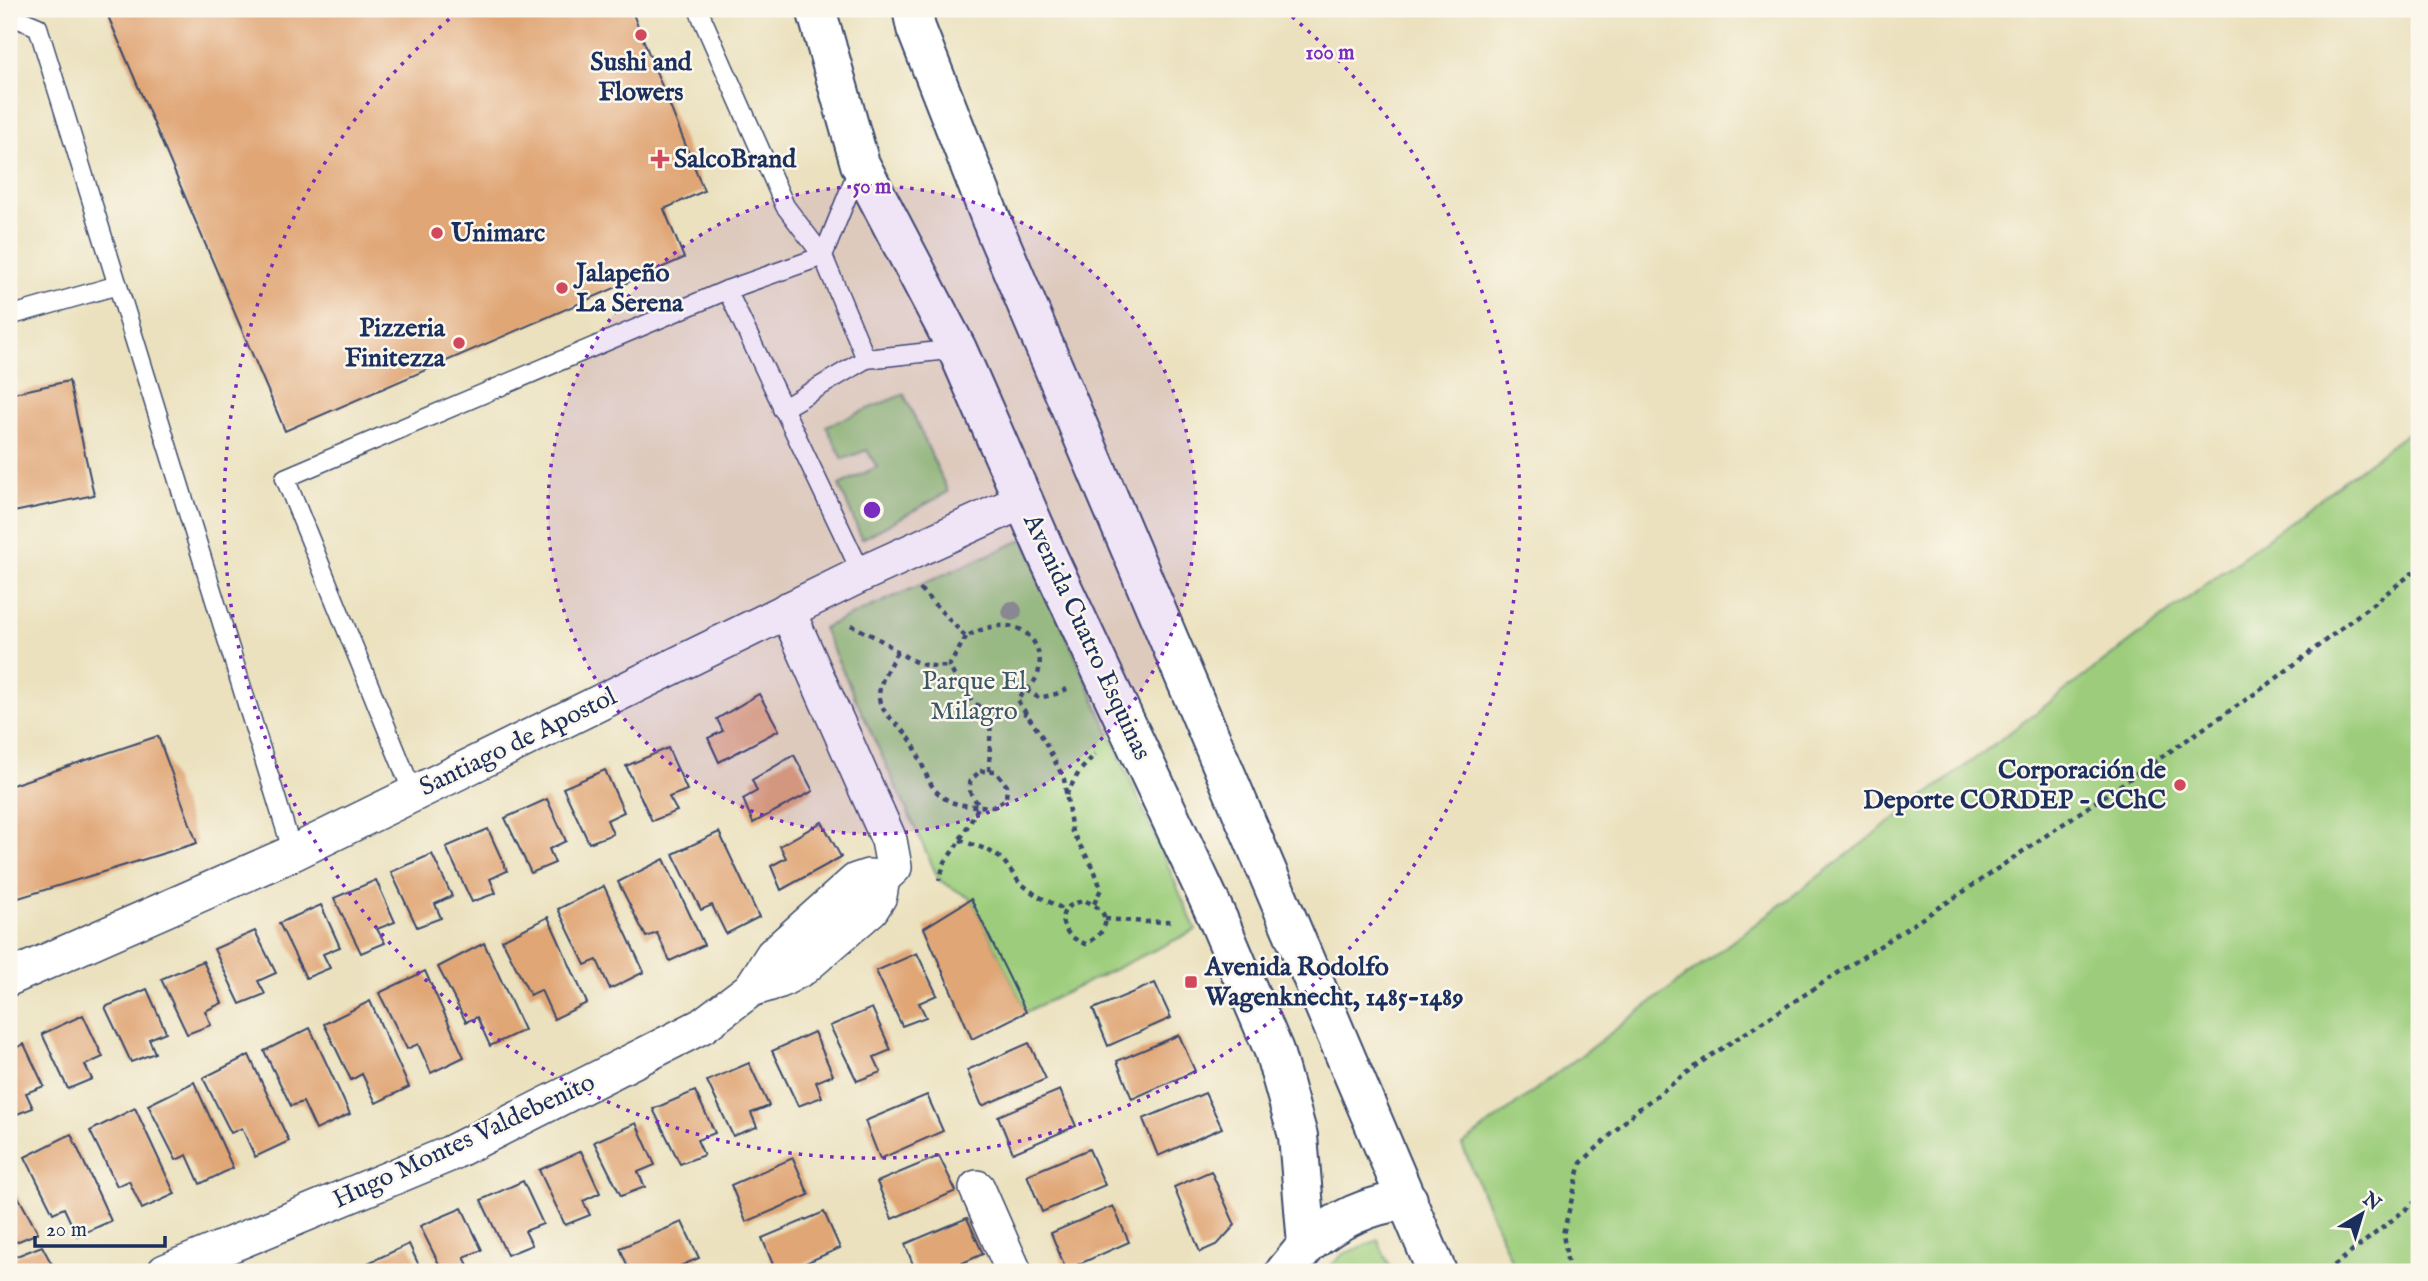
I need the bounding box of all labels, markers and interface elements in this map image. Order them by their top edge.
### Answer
marker: Sushi and Flowers [633,27,649,43]
text: 100 m [1305,40,1355,67]
place label: Sushi and Flowers [590,46,693,109]
place label: SalcoBrand [674,143,797,176]
marker: SalcoBrand [652,151,668,167]
text: 50 m [853,174,892,201]
place label: Unimarc [450,217,545,250]
marker: Unimarc [429,225,445,241]
place label: Jalapeño La Serena [573,257,684,320]
marker: Jalapeño La Serena [554,280,570,296]
place label: Pizzeria Finitezza [345,312,446,375]
marker: Pizzeria Finitezza [451,335,467,351]
centre of rings [860,498,884,522]
street label: Avenida Cuatro Esquinas [1015,508,1159,765]
park label: Parque El Milagro [922,665,1027,728]
street label: Santiago de Apostol [414,680,623,804]
place label: Corporación de Deporte CORDEP - CChC [1863,754,2166,817]
marker: Corporación de Deporte CORDEP - CChC [2172,777,2188,793]
place label: Avenida Rodolfo Wagenknecht, 1485-1489 [1204,951,1464,1014]
marker: Avenida Rodolfo Wagenknecht, 1485-1489 [1183,974,1199,990]
street label: Hugo Montes Valdebenito [328,1066,600,1216]
north arrow [2326,1180,2396,1250]
text: N [2357,1187,2386,1217]
scale bar [35,1204,164,1248]
text: 20 m [46,1217,87,1244]

